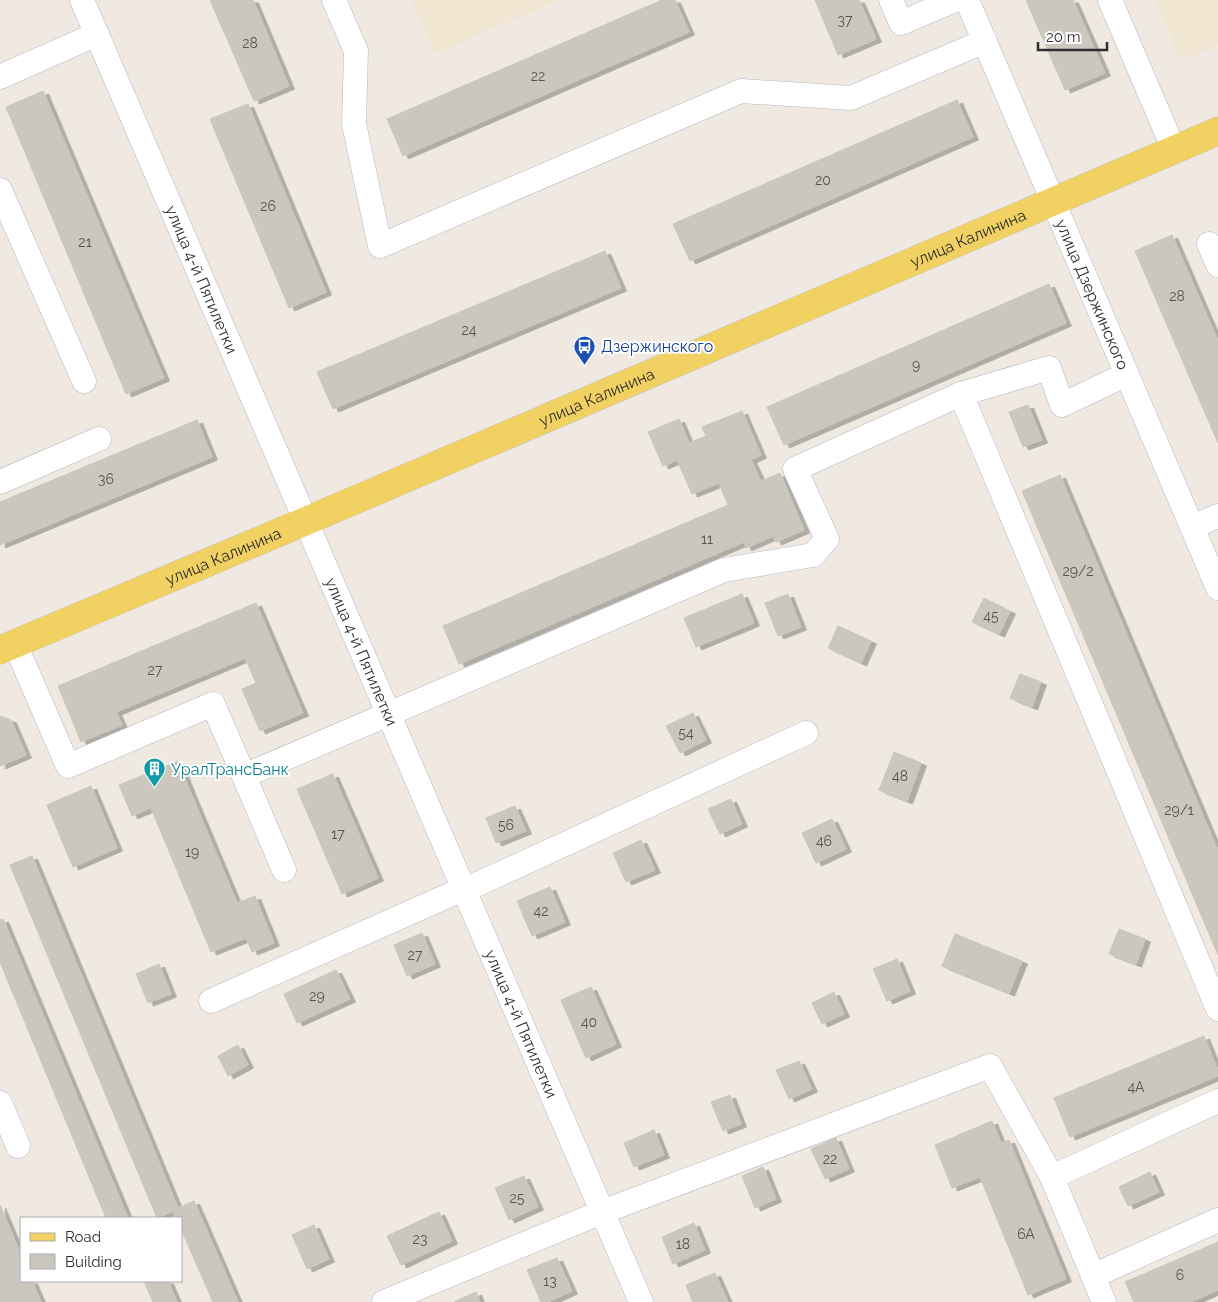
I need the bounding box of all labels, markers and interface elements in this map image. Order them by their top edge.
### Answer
house number: 37 [838,12,853,28]
scale bar [1038,20,1107,52]
text: 20 m [1046,28,1081,46]
house number: 28 [242,35,258,51]
house number: 22 [531,68,545,84]
house number: 20 [815,172,831,188]
house number: 26 [260,198,276,214]
street label: улица 4-й Пятилетки [162,202,242,356]
street label: улица Калинина [907,205,1029,271]
street label: улица Дзержинского [1052,216,1133,372]
house number: 21 [78,234,92,250]
house number: 28 [1169,288,1185,304]
house number: 24 [462,322,477,338]
bus stop icon: Дзержинского [573,334,597,365]
place label: Дзержинского [601,337,713,356]
house number: 9 [912,357,920,373]
street label: улица Калинина [536,364,657,430]
house number: 36 [98,471,114,487]
street label: улица Калинина [162,523,284,589]
house number: 11 [701,531,713,547]
house number: 29/2 [1063,563,1093,579]
street label: улица 4-й Пятилетки [322,575,402,728]
house number: 45 [983,608,999,624]
house number: 27 [148,662,163,678]
house number: 54 [678,725,694,741]
building icon: УралТрансБанк [143,757,167,788]
place label: УралТрансБанк [171,760,289,779]
house number: 48 [892,768,908,784]
house number: 29/1 [1164,802,1194,818]
house number: 56 [498,817,514,833]
house number: 17 [331,826,345,842]
house number: 46 [816,833,832,849]
house number: 19 [185,844,199,860]
house number: 42 [534,903,548,919]
house number: 27 [408,947,423,963]
street label: улица 4-й Пятилетки [481,947,562,1101]
house number: 29 [309,988,325,1004]
house number: 40 [581,1014,597,1030]
house number: 4А [1127,1079,1145,1095]
house number: 22 [823,1151,837,1167]
house number: 25 [510,1190,525,1206]
legend [20,1217,182,1282]
house number: 6А [1017,1226,1035,1242]
text: Road [65,1228,101,1246]
house number: 23 [413,1231,427,1247]
house number: 18 [676,1236,690,1252]
text: Building [65,1253,122,1271]
house number: 6 [1176,1267,1184,1283]
house number: 13 [543,1273,557,1289]

